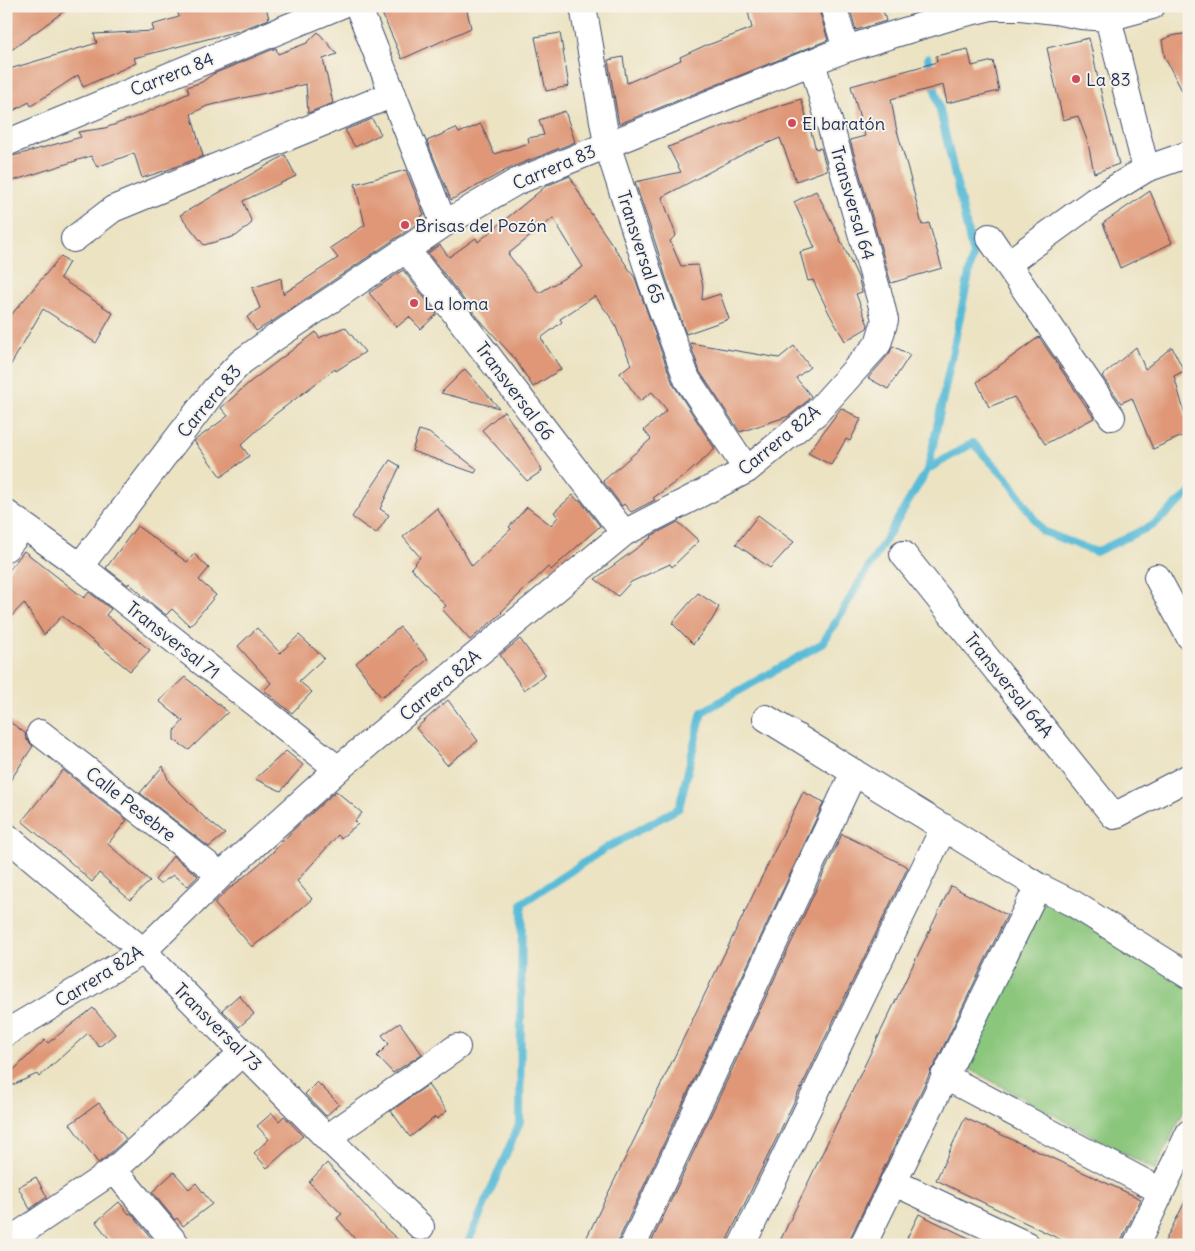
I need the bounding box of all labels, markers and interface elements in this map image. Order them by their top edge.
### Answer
street label: Carrera 84 [127,47,217,101]
place label: La 83 [1086,68,1131,91]
marker: La 83 [1070,73,1082,85]
place label: El baratón [802,112,885,135]
marker: El baratón [786,117,798,129]
street label: Carrera 83 [509,139,599,195]
street label: Transversal 64 [826,143,880,263]
street label: Transversal 65 [612,188,670,306]
place label: Brisas del Pozón [415,214,547,237]
marker: Brisas del Pozón [399,219,411,231]
place label: La loma [424,292,488,315]
marker: La loma [408,297,420,309]
street label: Transversal 66 [470,337,560,445]
street label: Carrera 83 [172,360,246,442]
street label: Carrera 82A [733,400,825,480]
street label: Transversal 71 [121,596,225,684]
street label: Transversal 64A [959,628,1059,742]
street label: Carrera 82A [395,644,485,726]
street label: Calle Pesebre [81,762,181,846]
street label: Carrera 82A [51,940,147,1012]
street label: Transversal 73 [169,978,267,1076]

